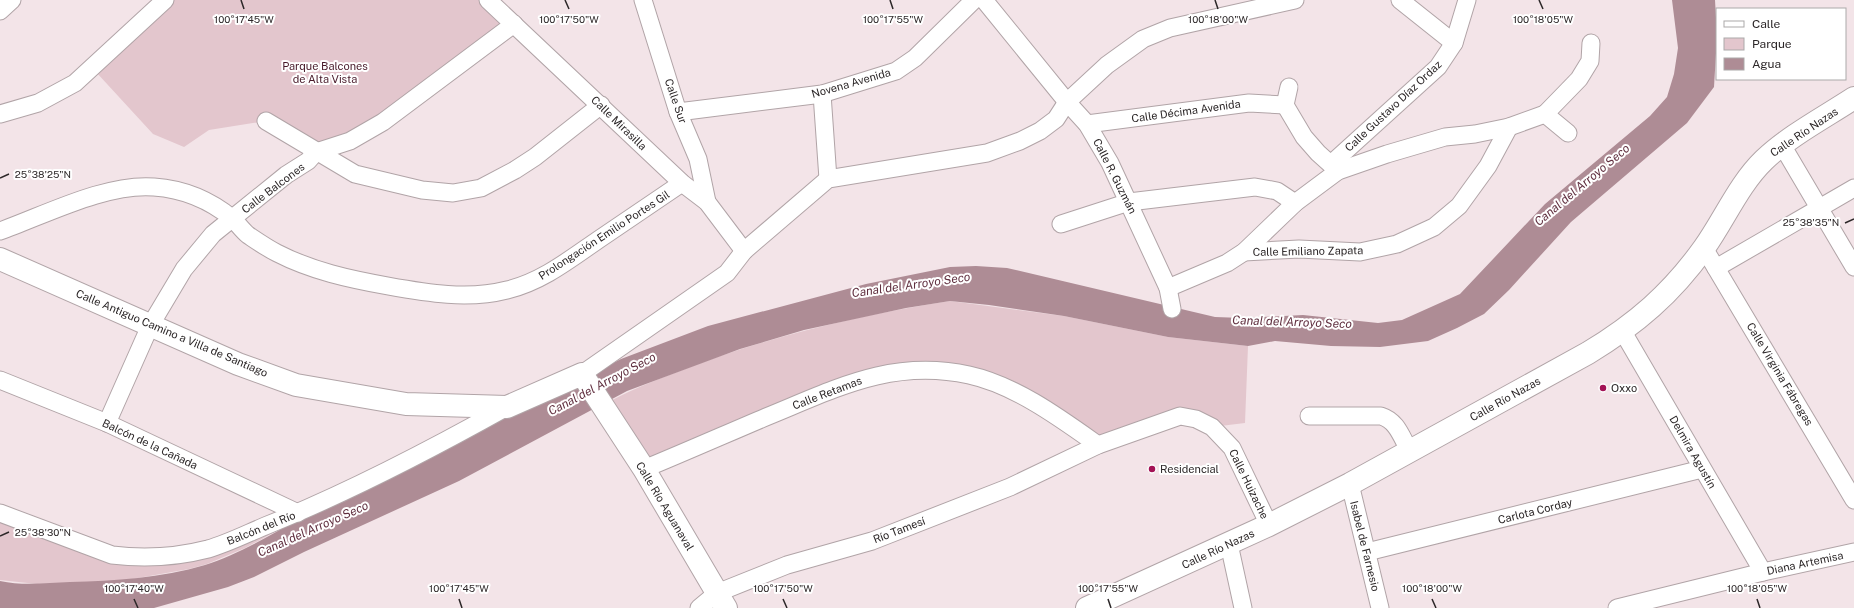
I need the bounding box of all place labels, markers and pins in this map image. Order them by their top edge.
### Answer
place label: Oxxo [1611,382,1637,394]
marker: Oxxo [1598,383,1608,393]
place label: Residencial [1160,463,1219,475]
marker: Residencial [1147,464,1157,474]

